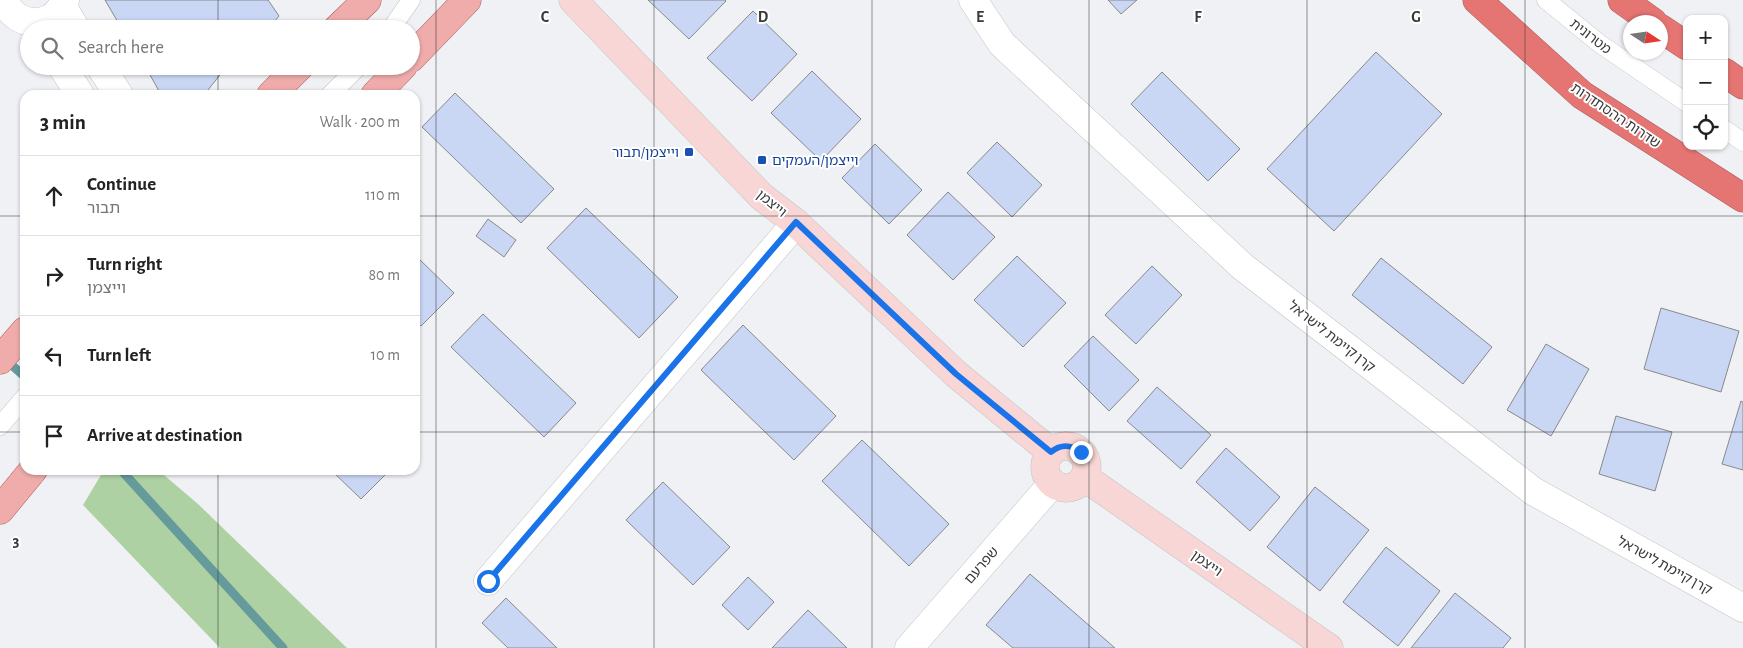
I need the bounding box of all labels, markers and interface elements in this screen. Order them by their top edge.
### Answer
text: C [541,9,550,25]
text: D [758,9,769,25]
text: E [976,9,984,25]
text: F [1194,9,1202,25]
text: G [1411,9,1421,25]
north arrow [1623,15,1668,60]
map controls [1683,15,1728,150]
button: + [1683,15,1728,60]
street label: מטרונית [1567,16,1614,57]
search box [20,20,420,75]
icon: search [38,34,66,62]
text: Search here [78,38,164,57]
button: − [1683,60,1728,105]
street label: שדרות ההסתדרות [1568,81,1663,151]
button: locate [1683,105,1728,150]
text: 3 min [40,112,86,133]
text: Walk · 200 m [319,114,400,130]
place label: וייצמן/תבור [612,146,679,160]
marker: וייצמן/תבור [683,146,695,158]
marker: וייצמן/העמקים [756,154,768,166]
place label: וייצמן/העמקים [772,154,859,168]
text: Continue [87,175,156,194]
icon: ahead [40,182,68,210]
text: 110 m [365,187,400,203]
street label: וייצמן [754,188,789,220]
text: תבור [87,200,120,216]
text: Turn right [87,255,162,274]
icon: right [40,262,68,290]
text: 80 m [369,267,400,283]
text: וייצמן [87,280,126,296]
street label: קרן קיימת לישראל [1285,299,1378,375]
icon: left [40,342,68,370]
text: Turn left [87,346,151,365]
text: 10 m [371,347,400,363]
icon: arrive [40,422,68,450]
text: Arrive at destination [87,426,243,445]
route end [1070,441,1093,464]
text: 3 [13,533,20,549]
street label: קרן קיימת לישראל [1615,534,1714,598]
street label: שפרעם [962,545,1001,587]
street label: וייצמן [1188,548,1224,579]
route start [477,570,500,593]

